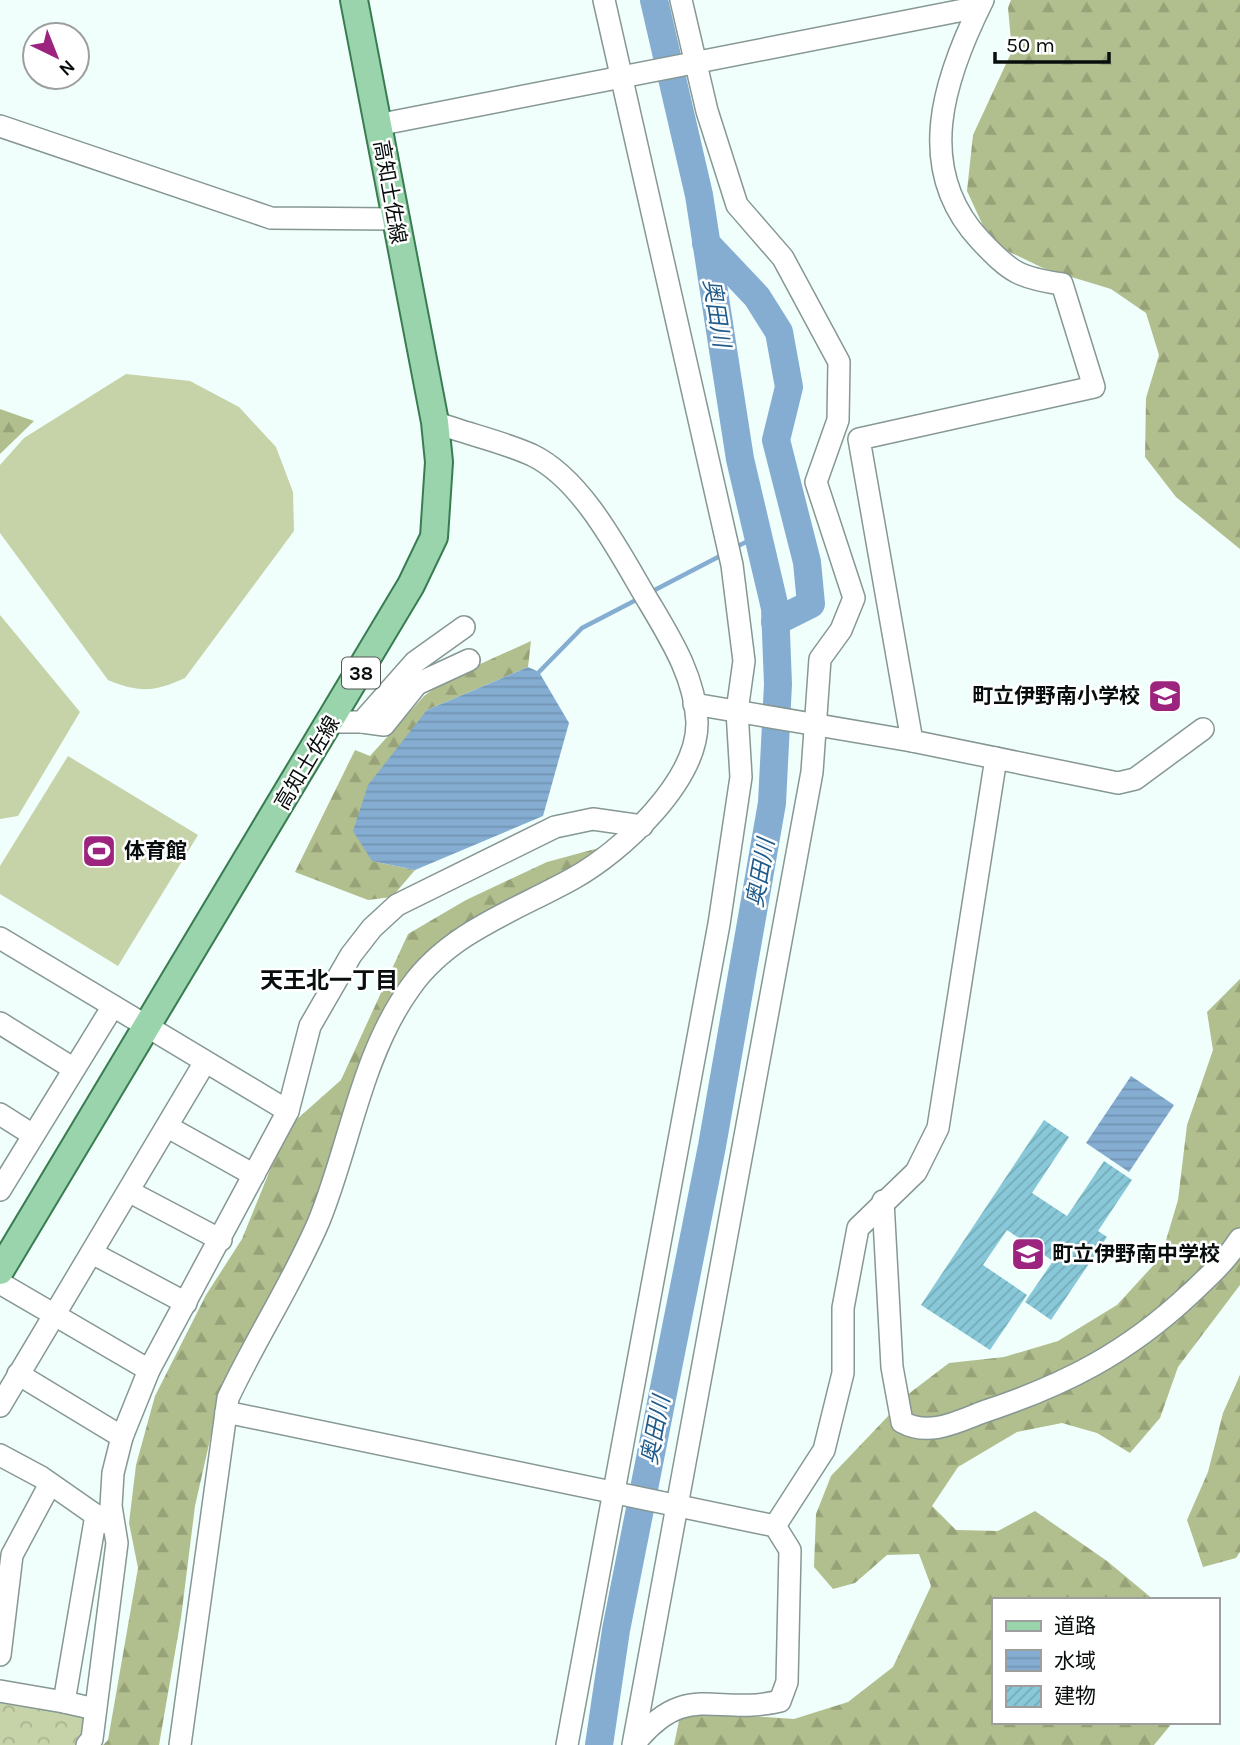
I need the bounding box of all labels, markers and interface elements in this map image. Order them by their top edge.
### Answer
north arrow [21,21,91,91]
scale bar [995,21,1109,65]
text: 50 m [1006,33,1055,57]
text: N [54,55,79,80]
street label: 高知土佐線 [369,138,411,246]
water label: 奥田川 [698,277,736,352]
road number: 38 [342,658,380,688]
school or university icon: 町立伊野南小学校 [1146,677,1184,715]
place label: 町立伊野南小学校 [972,684,1140,708]
street label: 高知土佐線 [270,712,344,814]
sports icon: 体育館 [80,832,118,870]
water label: 奥田川 [741,834,780,909]
place label: 体育館 [124,839,187,863]
district label: 天王北一丁目 [260,967,398,994]
school or university icon: 町立伊野南中学校 [1009,1235,1047,1273]
place label: 町立伊野南中学校 [1052,1242,1220,1266]
water label: 奥田川 [636,1391,676,1467]
legend [992,1598,1219,1724]
text: 道路 [1054,1614,1096,1638]
text: 水域 [1054,1649,1096,1673]
text: 建物 [1054,1684,1096,1708]

